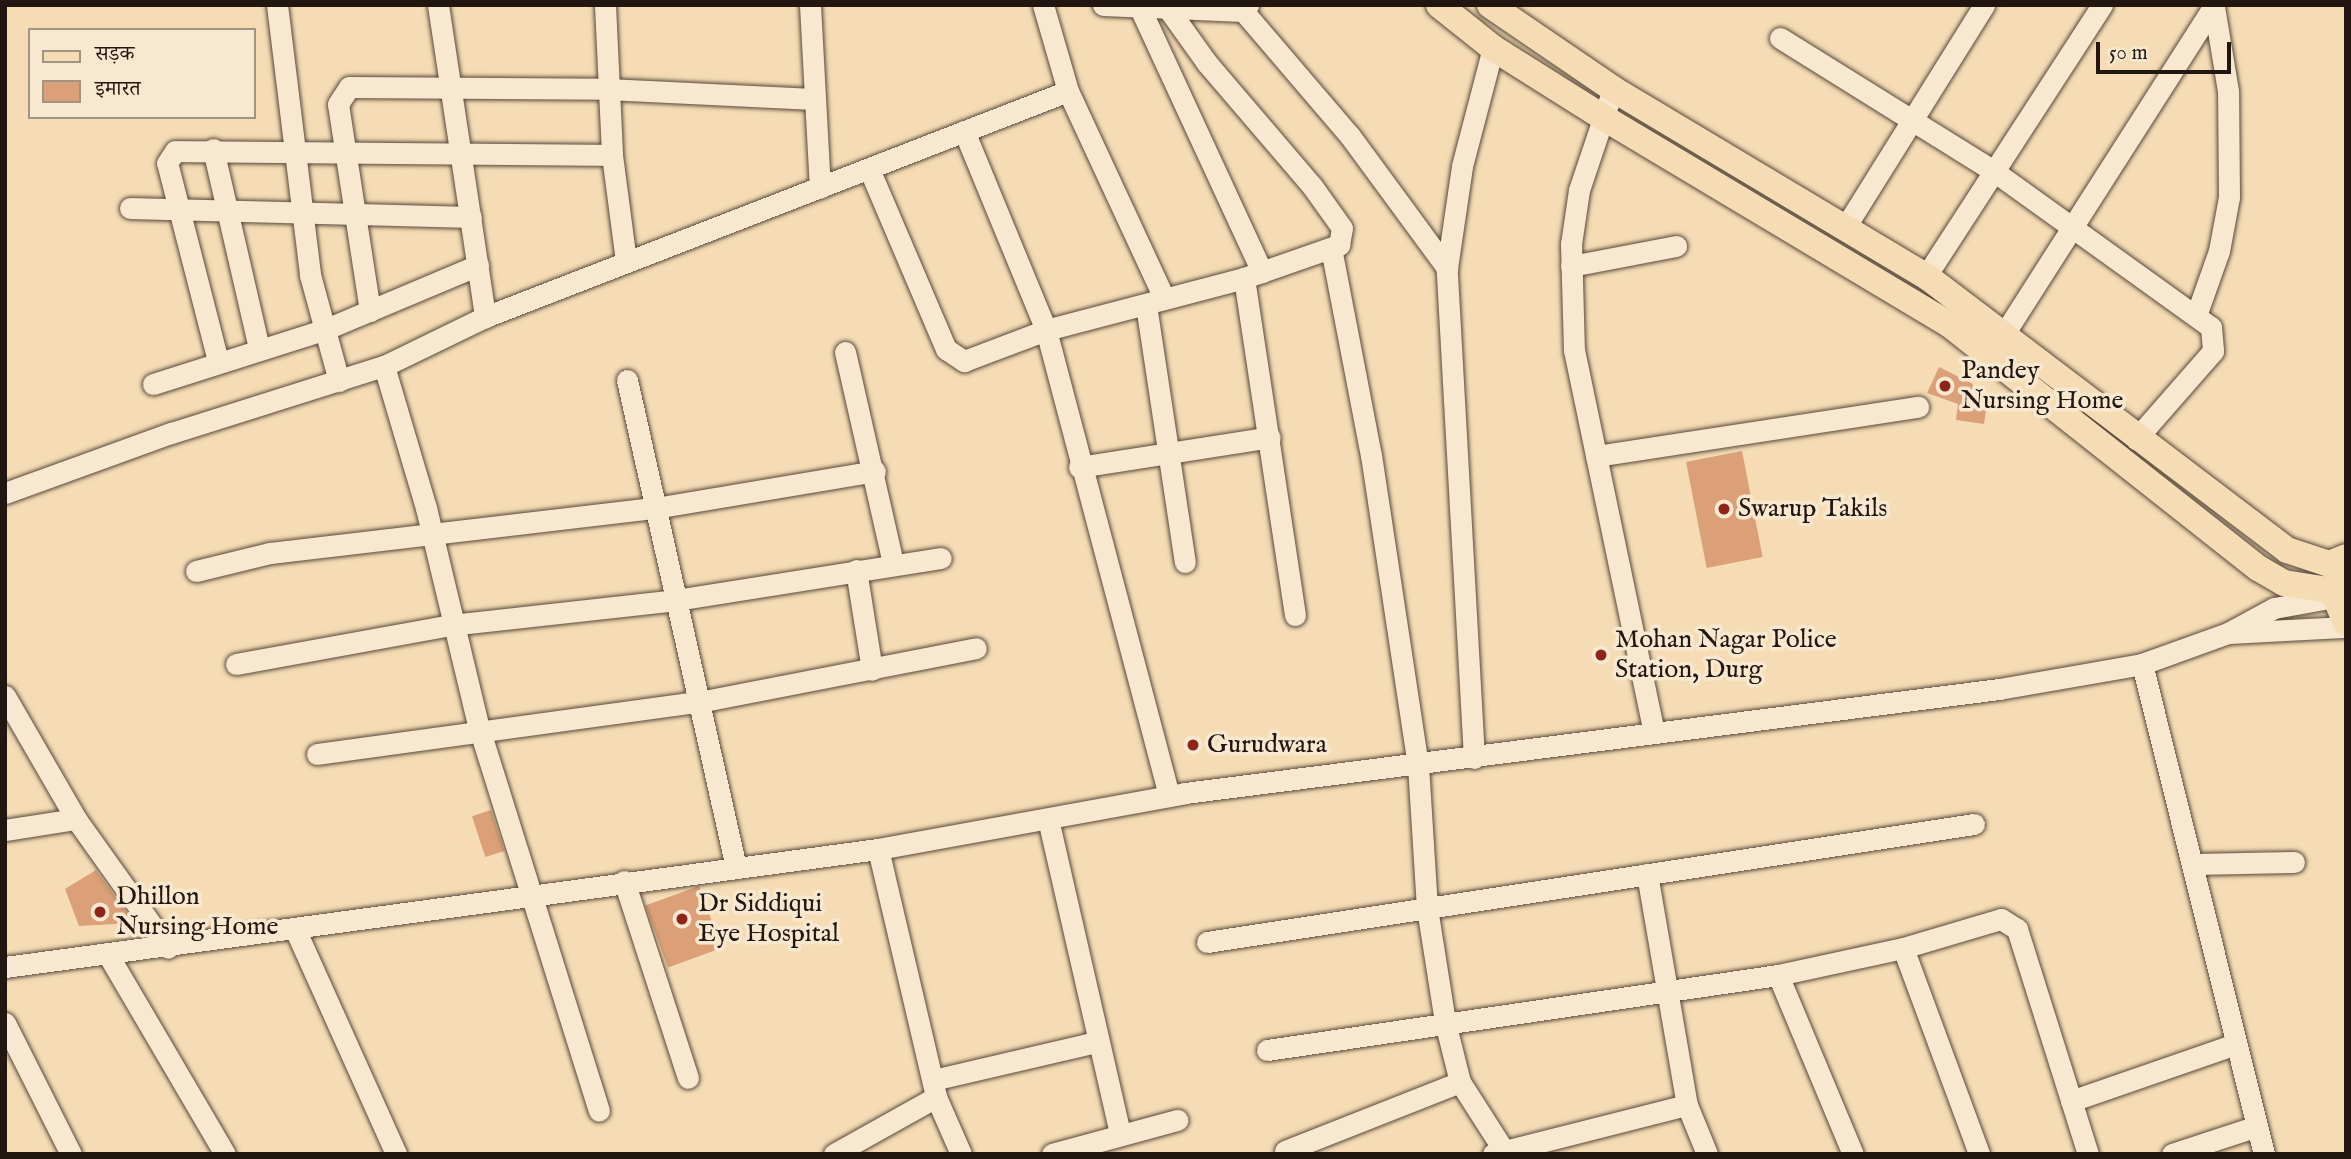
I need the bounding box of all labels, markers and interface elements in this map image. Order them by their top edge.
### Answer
legend [28,28,256,119]
scale bar [2099,28,2234,72]
text: 50 m [2109,40,2148,67]
text: सड़क [95,41,134,68]
text: इमारत [95,76,141,103]
place label: Pandey Nursing Home [1961,355,2123,416]
marker: Pandey Nursing Home [1935,376,1955,396]
place label: Swarup Takils [1738,493,1887,525]
marker: Swarup Takils [1716,501,1732,517]
place label: Mohan Nagar Police Station, Durg [1615,624,1837,686]
marker: Mohan Nagar Police Station, Durg [1593,647,1609,663]
place label: Gurudwara [1207,729,1327,761]
marker: Gurudwara [1185,737,1201,753]
place label: Dhillon Nursing Home [116,881,278,942]
place label: Dr Siddiqui Eye Hospital [698,888,839,950]
marker: Dhillon Nursing Home [90,902,110,922]
marker: Dr Siddiqui Eye Hospital [672,909,692,929]

